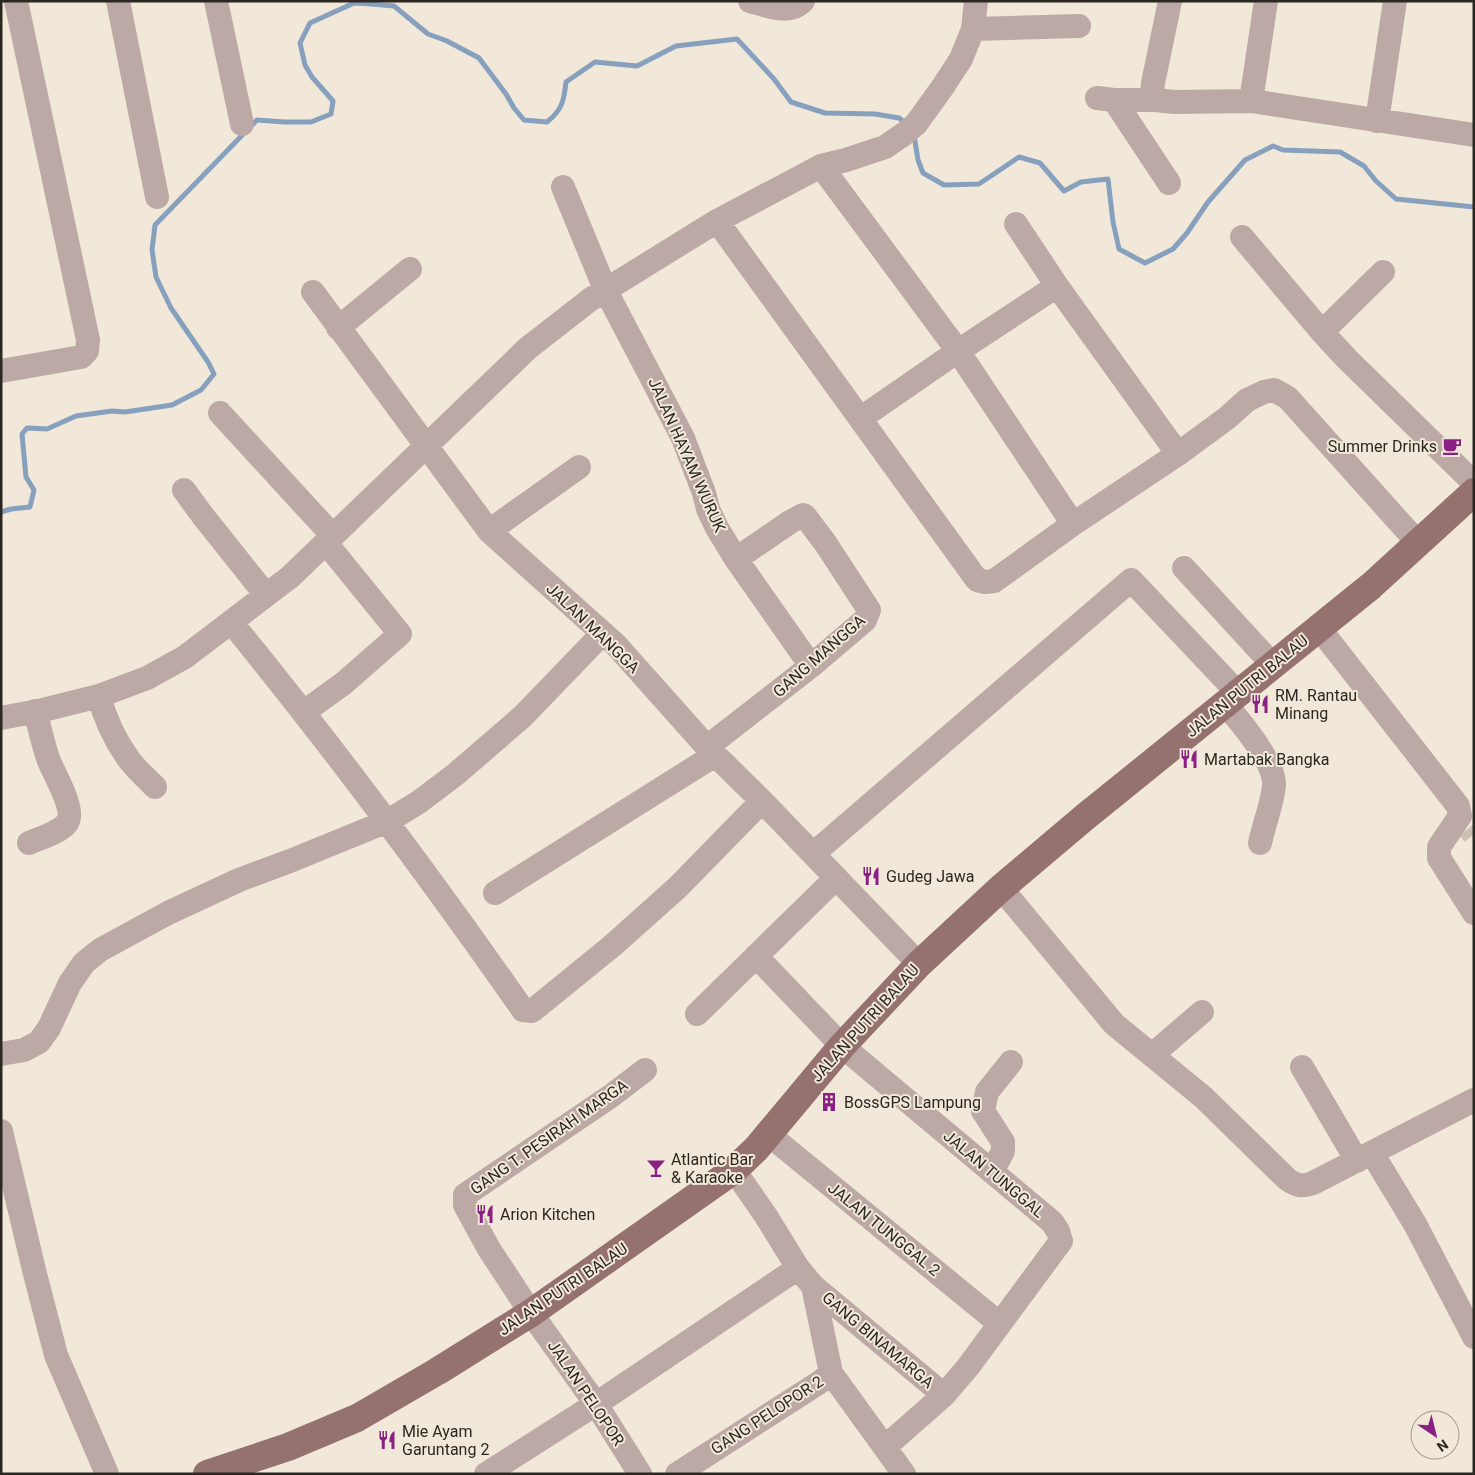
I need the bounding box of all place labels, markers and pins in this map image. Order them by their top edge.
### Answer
cafe icon: Summer Drinks [1441,435,1463,457]
place label: Summer Drinks [1328,437,1437,456]
place label: RM. Rantau Minang [1275,686,1357,723]
restaurant icon: RM. Rantau Minang [1249,693,1271,715]
restaurant icon: Martabak Bangka [1178,748,1200,770]
place label: Martabak Bangka [1204,750,1330,769]
restaurant icon: Gudeg Jawa [860,865,882,887]
place label: Gudeg Jawa [886,867,974,886]
building icon: BossGPS Lampung [818,1091,840,1113]
place label: BossGPS Lampung [844,1093,981,1112]
place label: Atlantic Bar & Karaoke [671,1150,754,1187]
bar icon: Atlantic Bar & Karaoke [645,1157,667,1179]
restaurant icon: Arion Kitchen [474,1203,496,1225]
place label: Arion Kitchen [500,1205,595,1224]
place label: Mie Ayam Garuntang 2 [402,1422,489,1459]
restaurant icon: Mie Ayam Garuntang 2 [376,1429,398,1451]

